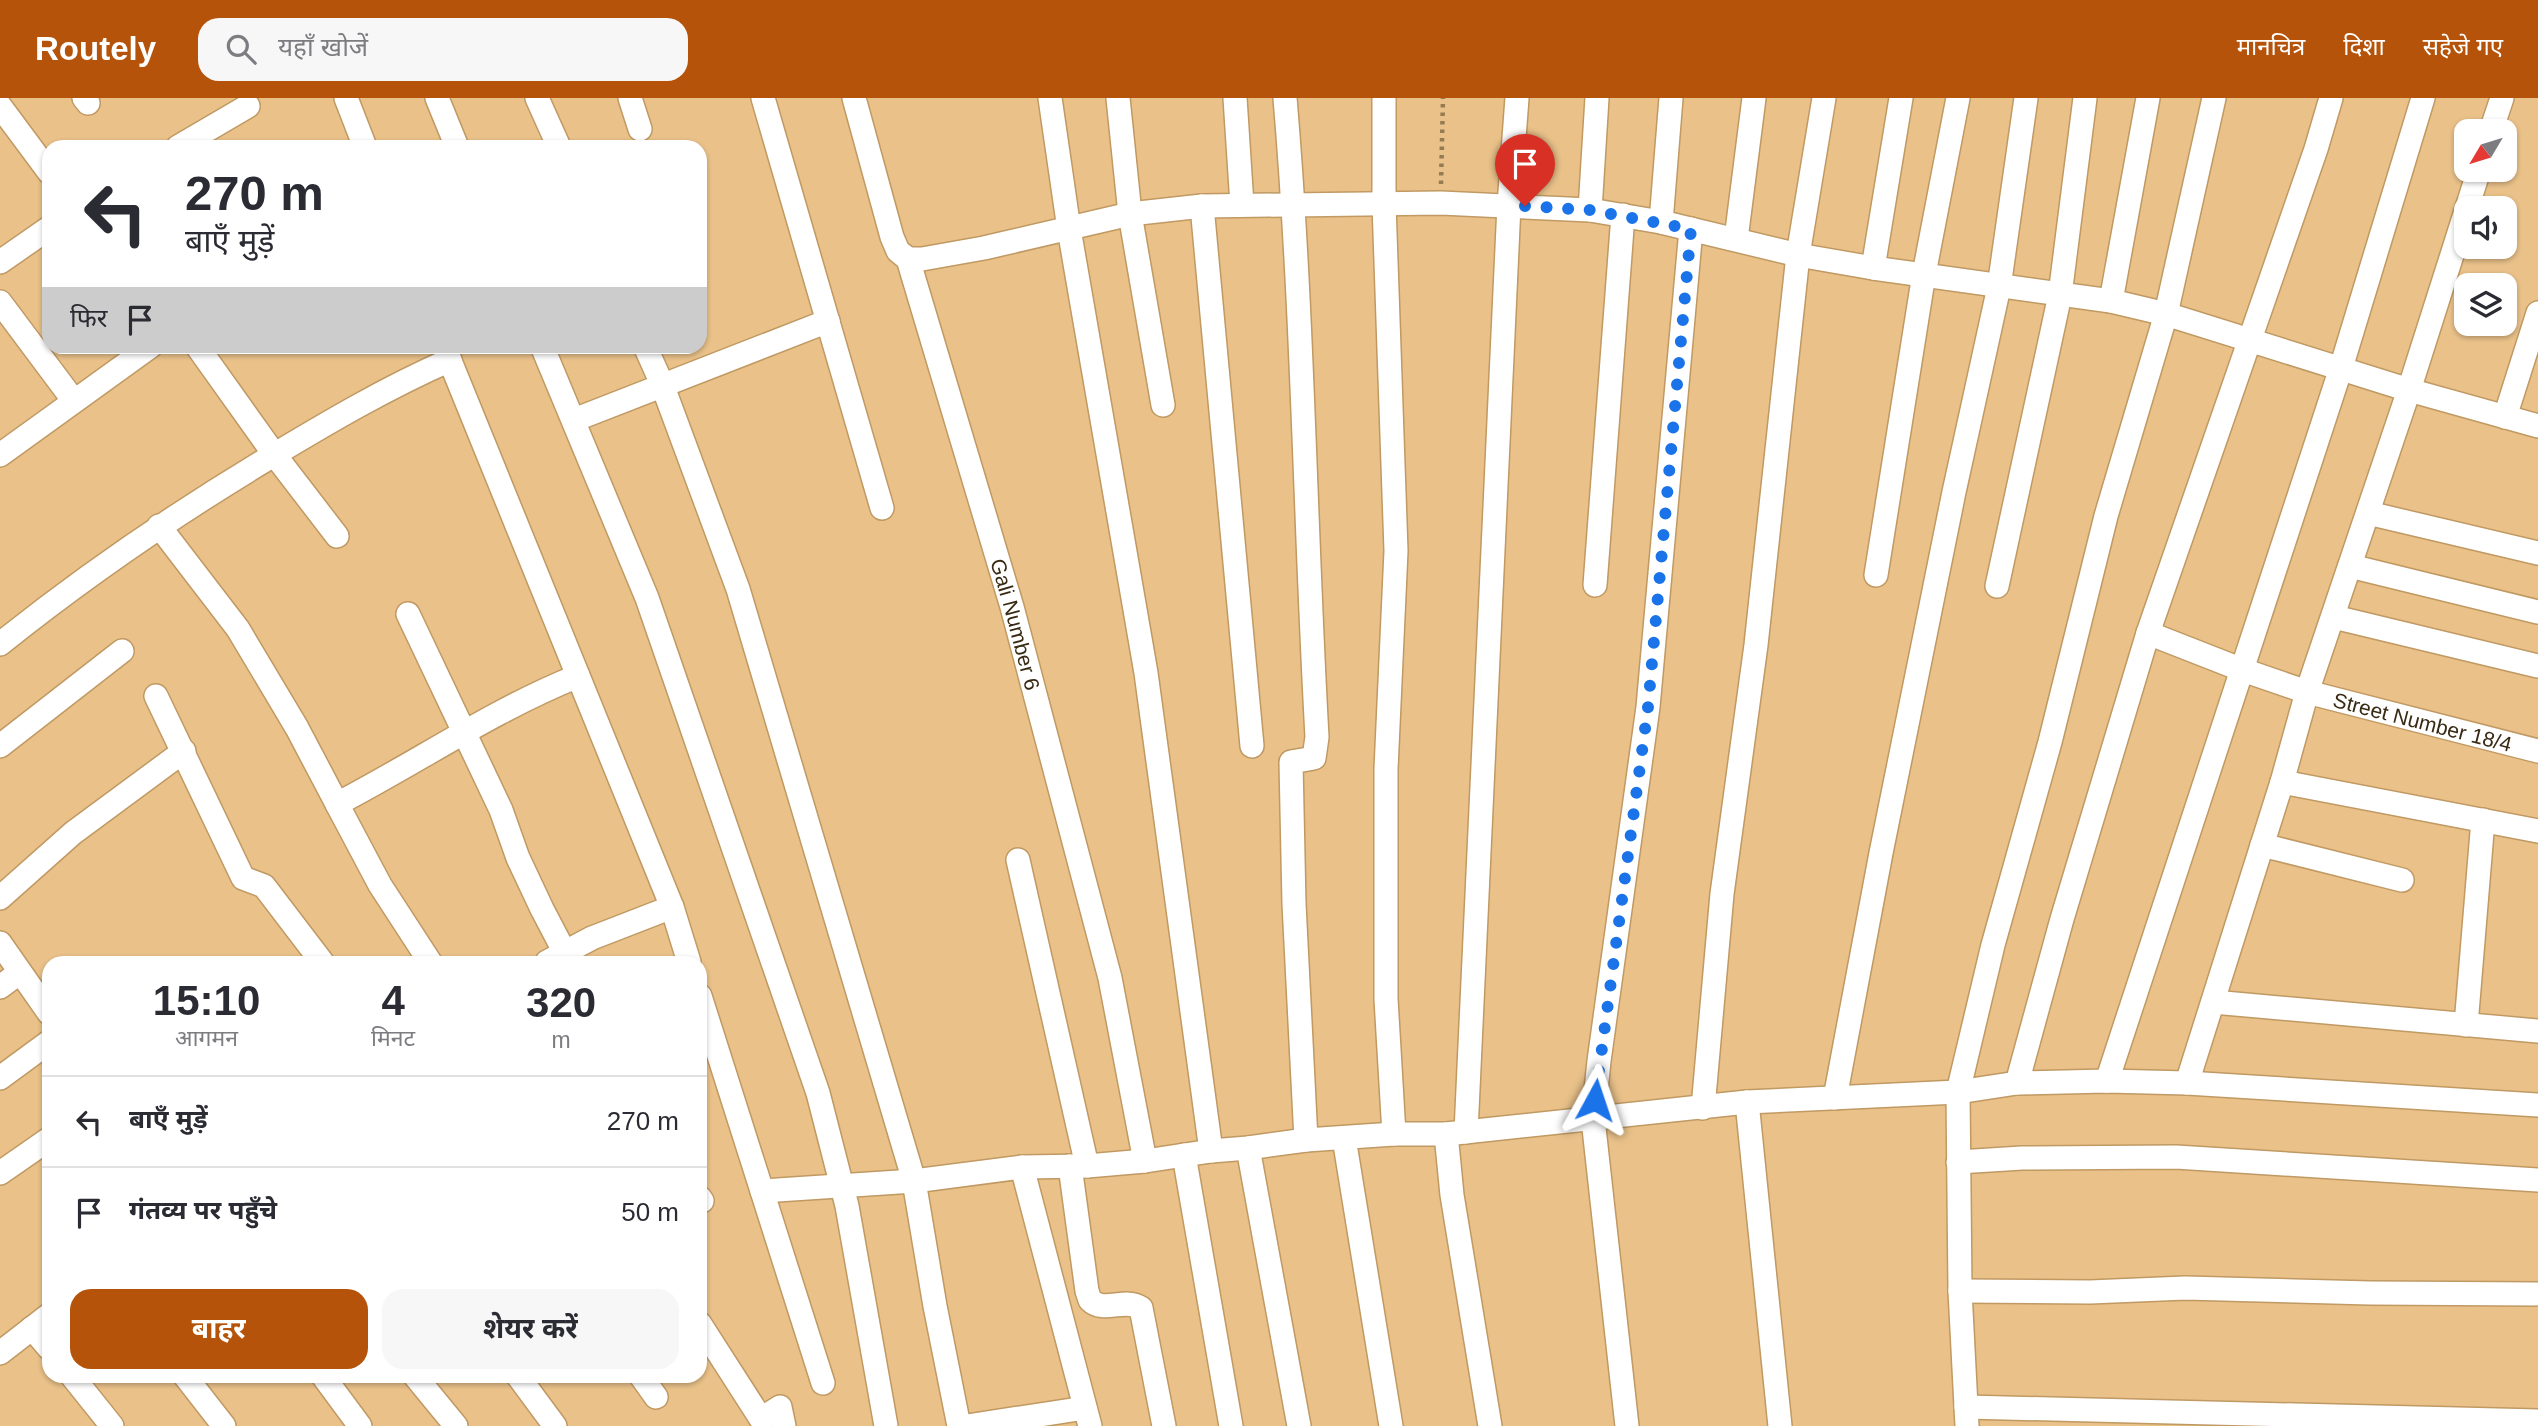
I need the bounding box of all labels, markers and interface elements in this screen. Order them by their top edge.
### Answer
search box [198,18,688,81]
text: Routely [35,30,156,67]
icon: search [222,30,260,68]
text: यहाँ खोजें [278,32,368,62]
text: मानचित्र [2237,33,2305,60]
text: दिशा [2343,33,2385,60]
text: सहेजे गए [2423,33,2503,60]
north arrow [2454,119,2516,182]
map controls [2454,119,2517,336]
pin [1495,134,1555,206]
icon: arrive [1506,145,1544,183]
text: 270 m [185,166,324,220]
icon: left [70,168,161,259]
button: sound [2454,196,2517,259]
text: बाएँ मुड़ें [185,223,274,259]
button: layers [2454,273,2517,336]
icon: arrive [121,301,159,339]
text: फिर [70,303,107,333]
street label: Gali Number 6 [987,556,1045,693]
street label: Street Number 18/4 [2331,688,2515,755]
text: 15:10 [153,977,260,1024]
text: 4 [381,977,405,1024]
text: 320 [526,979,596,1026]
text: आगमन [175,1025,238,1051]
text: मिनट [371,1025,415,1051]
text: m [551,1027,571,1053]
position arrow [1558,1063,1632,1137]
icon: left [70,1103,108,1141]
text: बाएँ मुड़ें [129,1104,208,1134]
text: 270 m [607,1106,679,1136]
icon: arrive [70,1194,108,1232]
text: गंतव्य पर पहुँचे [129,1195,277,1225]
text: 50 m [621,1197,679,1227]
button: बाहर [70,1289,368,1369]
button: शेयर करें [382,1289,679,1369]

